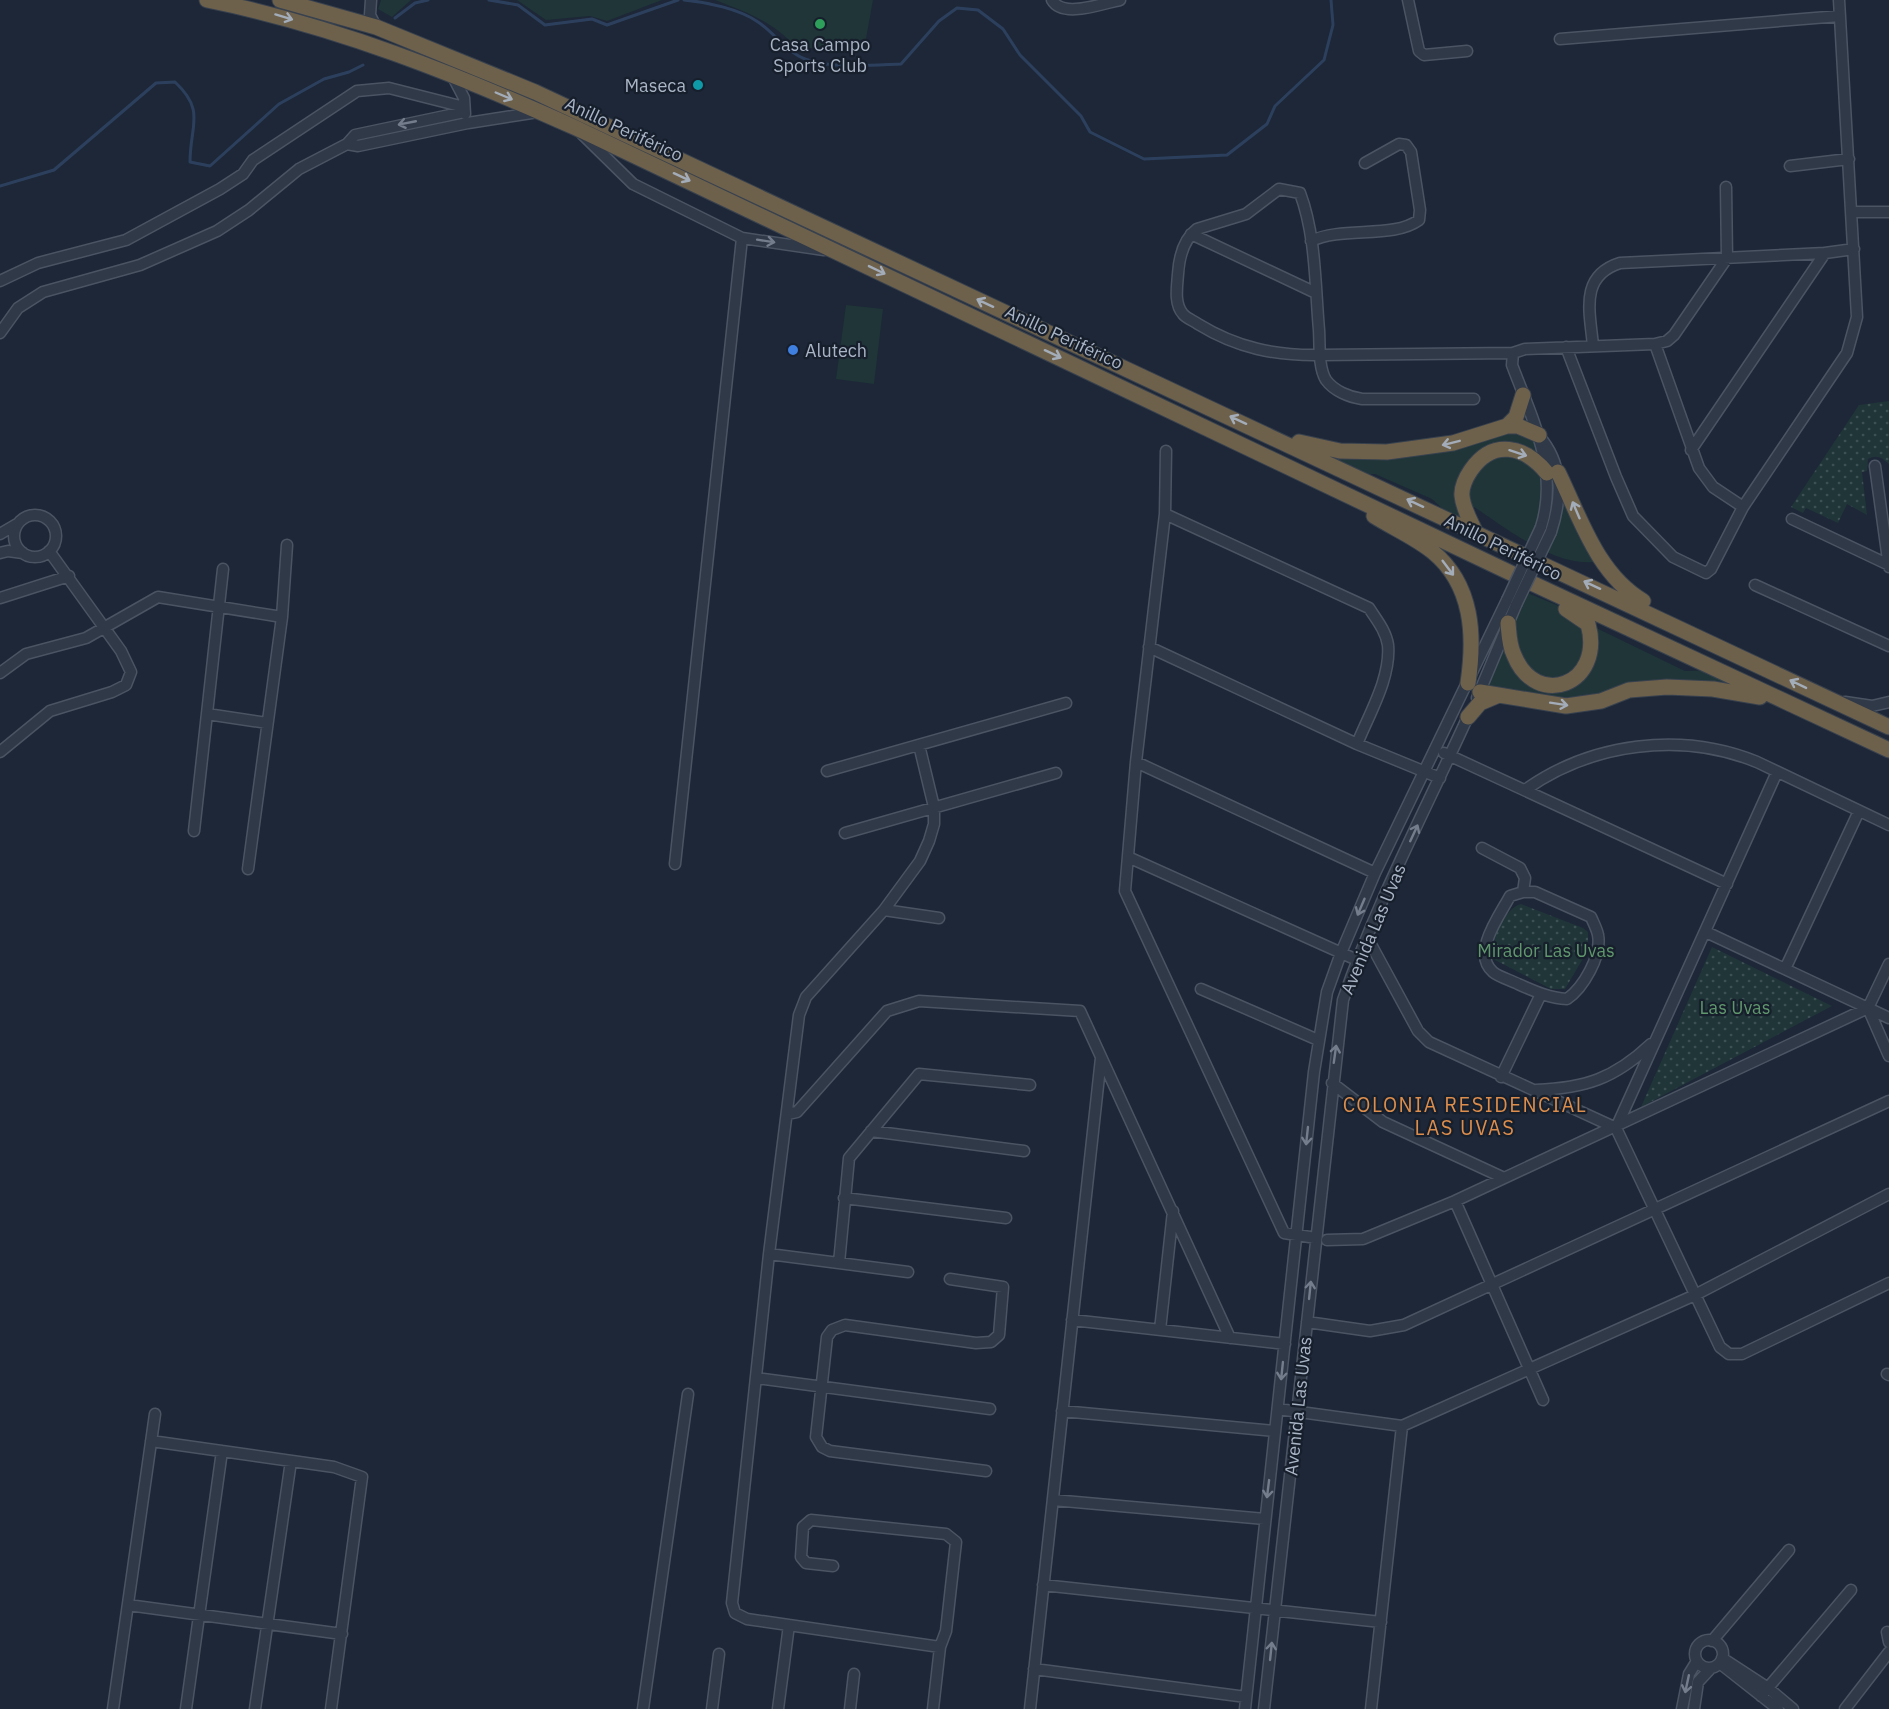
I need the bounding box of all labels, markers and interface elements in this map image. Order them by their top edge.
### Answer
one-way arrow [274,12,293,23]
marker: Casa Campo Sports Club [813,17,827,31]
place label: Casa Campo Sports Club [770,33,870,77]
place label: Maseca [624,74,686,97]
marker: Maseca [691,78,705,92]
one-way arrow [495,91,513,103]
street label: Anillo Periférico [561,92,687,166]
one-way arrow [398,118,417,129]
one-way arrow [672,172,690,184]
one-way arrow [756,236,776,247]
one-way arrow [867,265,885,276]
one-way arrow [977,297,995,308]
street label: Anillo Periférico [1001,300,1127,374]
place label: Alutech [805,339,867,362]
marker: Alutech [786,343,800,357]
one-way arrow [1043,348,1061,360]
one-way arrow [1230,414,1248,426]
one-way arrow [1442,438,1461,450]
one-way arrow [1508,448,1527,459]
one-way arrow [1407,496,1425,508]
one-way arrow [1570,501,1581,520]
street label: Anillo Periférico [1441,509,1565,585]
one-way arrow [1442,560,1454,576]
one-way arrow [1583,579,1601,591]
one-way arrow [1789,677,1807,689]
one-way arrow [1548,699,1568,710]
one-way arrow [1408,824,1420,842]
street label: Avenida Las Uvas [1335,860,1411,998]
one-way arrow [1355,897,1366,915]
park label: Mirador Las Uvas [1477,939,1615,962]
park label: Las Uvas [1700,996,1770,1019]
one-way arrow [1330,1045,1341,1065]
district label: COLONIA RESIDENCIAL LAS UVAS [1343,1091,1587,1141]
one-way arrow [1301,1125,1312,1145]
one-way arrow [1305,1281,1316,1300]
street label: Avenida Las Uvas [1279,1335,1317,1477]
one-way arrow [1276,1361,1287,1381]
one-way arrow [1263,1478,1274,1498]
one-way arrow [1265,1641,1276,1661]
one-way arrow [1681,1674,1692,1693]

